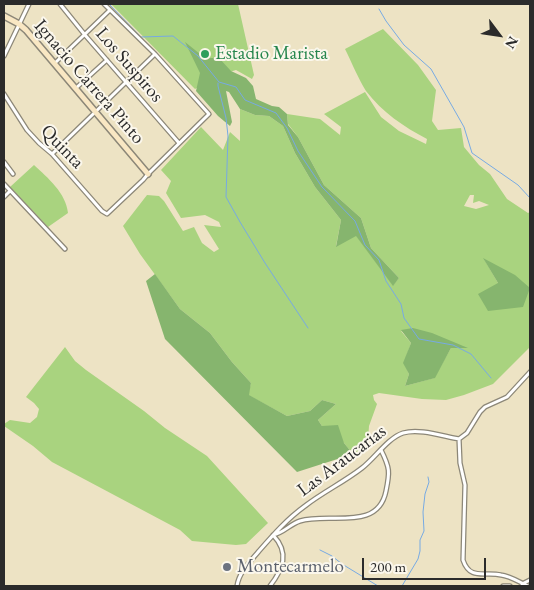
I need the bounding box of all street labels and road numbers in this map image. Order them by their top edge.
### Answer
street label: Ignacio Carrera Pinto [29,15,149,149]
street label: Los Suspiros [90,23,168,107]
street label: Quinta [35,120,89,174]
street label: Las Araucarias [293,420,391,502]

